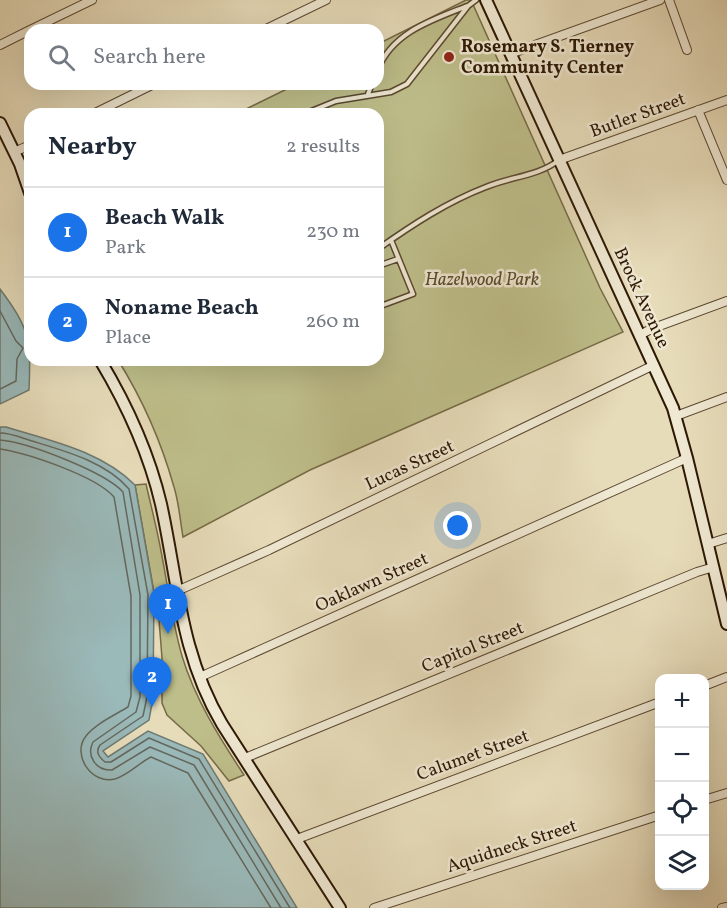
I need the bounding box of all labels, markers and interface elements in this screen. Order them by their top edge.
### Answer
search box [24,24,384,90]
place label: Rosemary S. Tierney Community Center [461,35,634,81]
icon: search [45,41,78,74]
text: Search here [93,42,206,73]
marker: Rosemary S. Tierney Community Center [442,50,456,64]
street label: Butler Street [587,87,689,145]
text: Nearby [48,129,137,165]
text: 2 results [286,133,360,161]
text: Beach Walk [105,203,224,234]
text: 1 [63,218,72,246]
text: 230 m [306,218,360,246]
text: Park [105,234,146,262]
street label: Brock Avenue [607,244,675,352]
park label: Hazelwood Park [425,268,539,293]
text: Noname Beach [105,293,259,324]
text: 2 [62,308,73,336]
text: 260 m [305,308,360,336]
text: Place [105,324,151,352]
street label: Lucas Street [361,434,459,498]
your location [443,511,472,540]
street label: Oaklawn Street [312,547,432,619]
pin: 1 [148,584,188,634]
street label: Capitol Street [418,616,528,680]
pin: 2 [132,658,172,707]
map controls [655,674,709,890]
button: + [655,674,709,728]
street label: Calumet Street [413,724,533,788]
button: − [655,728,709,782]
button: locate [655,782,709,836]
street label: Aquidneck Street [444,814,580,880]
button: layers [655,836,709,890]

